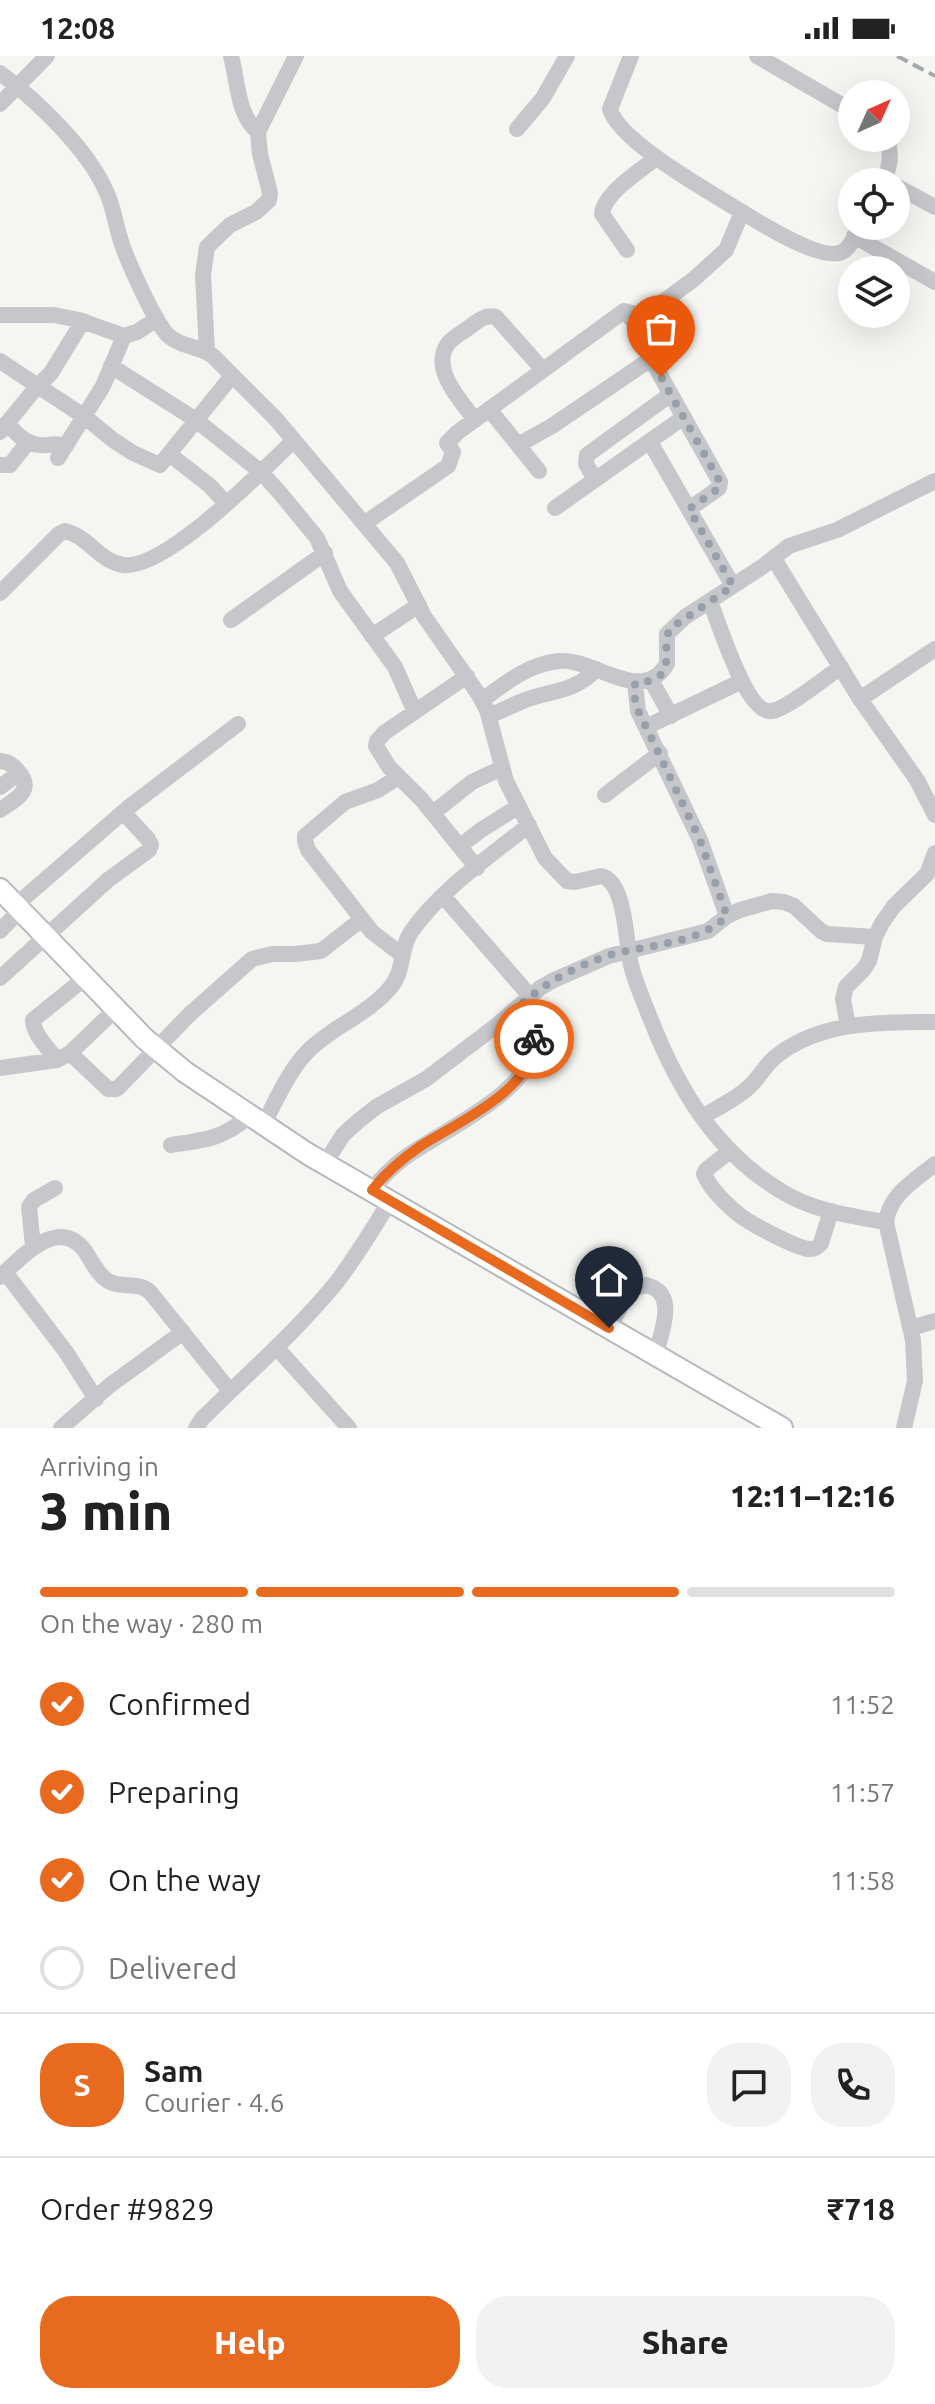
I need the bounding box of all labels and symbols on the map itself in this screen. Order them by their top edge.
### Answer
north arrow [838,80,910,152]
pin [627,295,695,377]
courier [494,999,574,1079]
pin [575,1246,643,1328]

